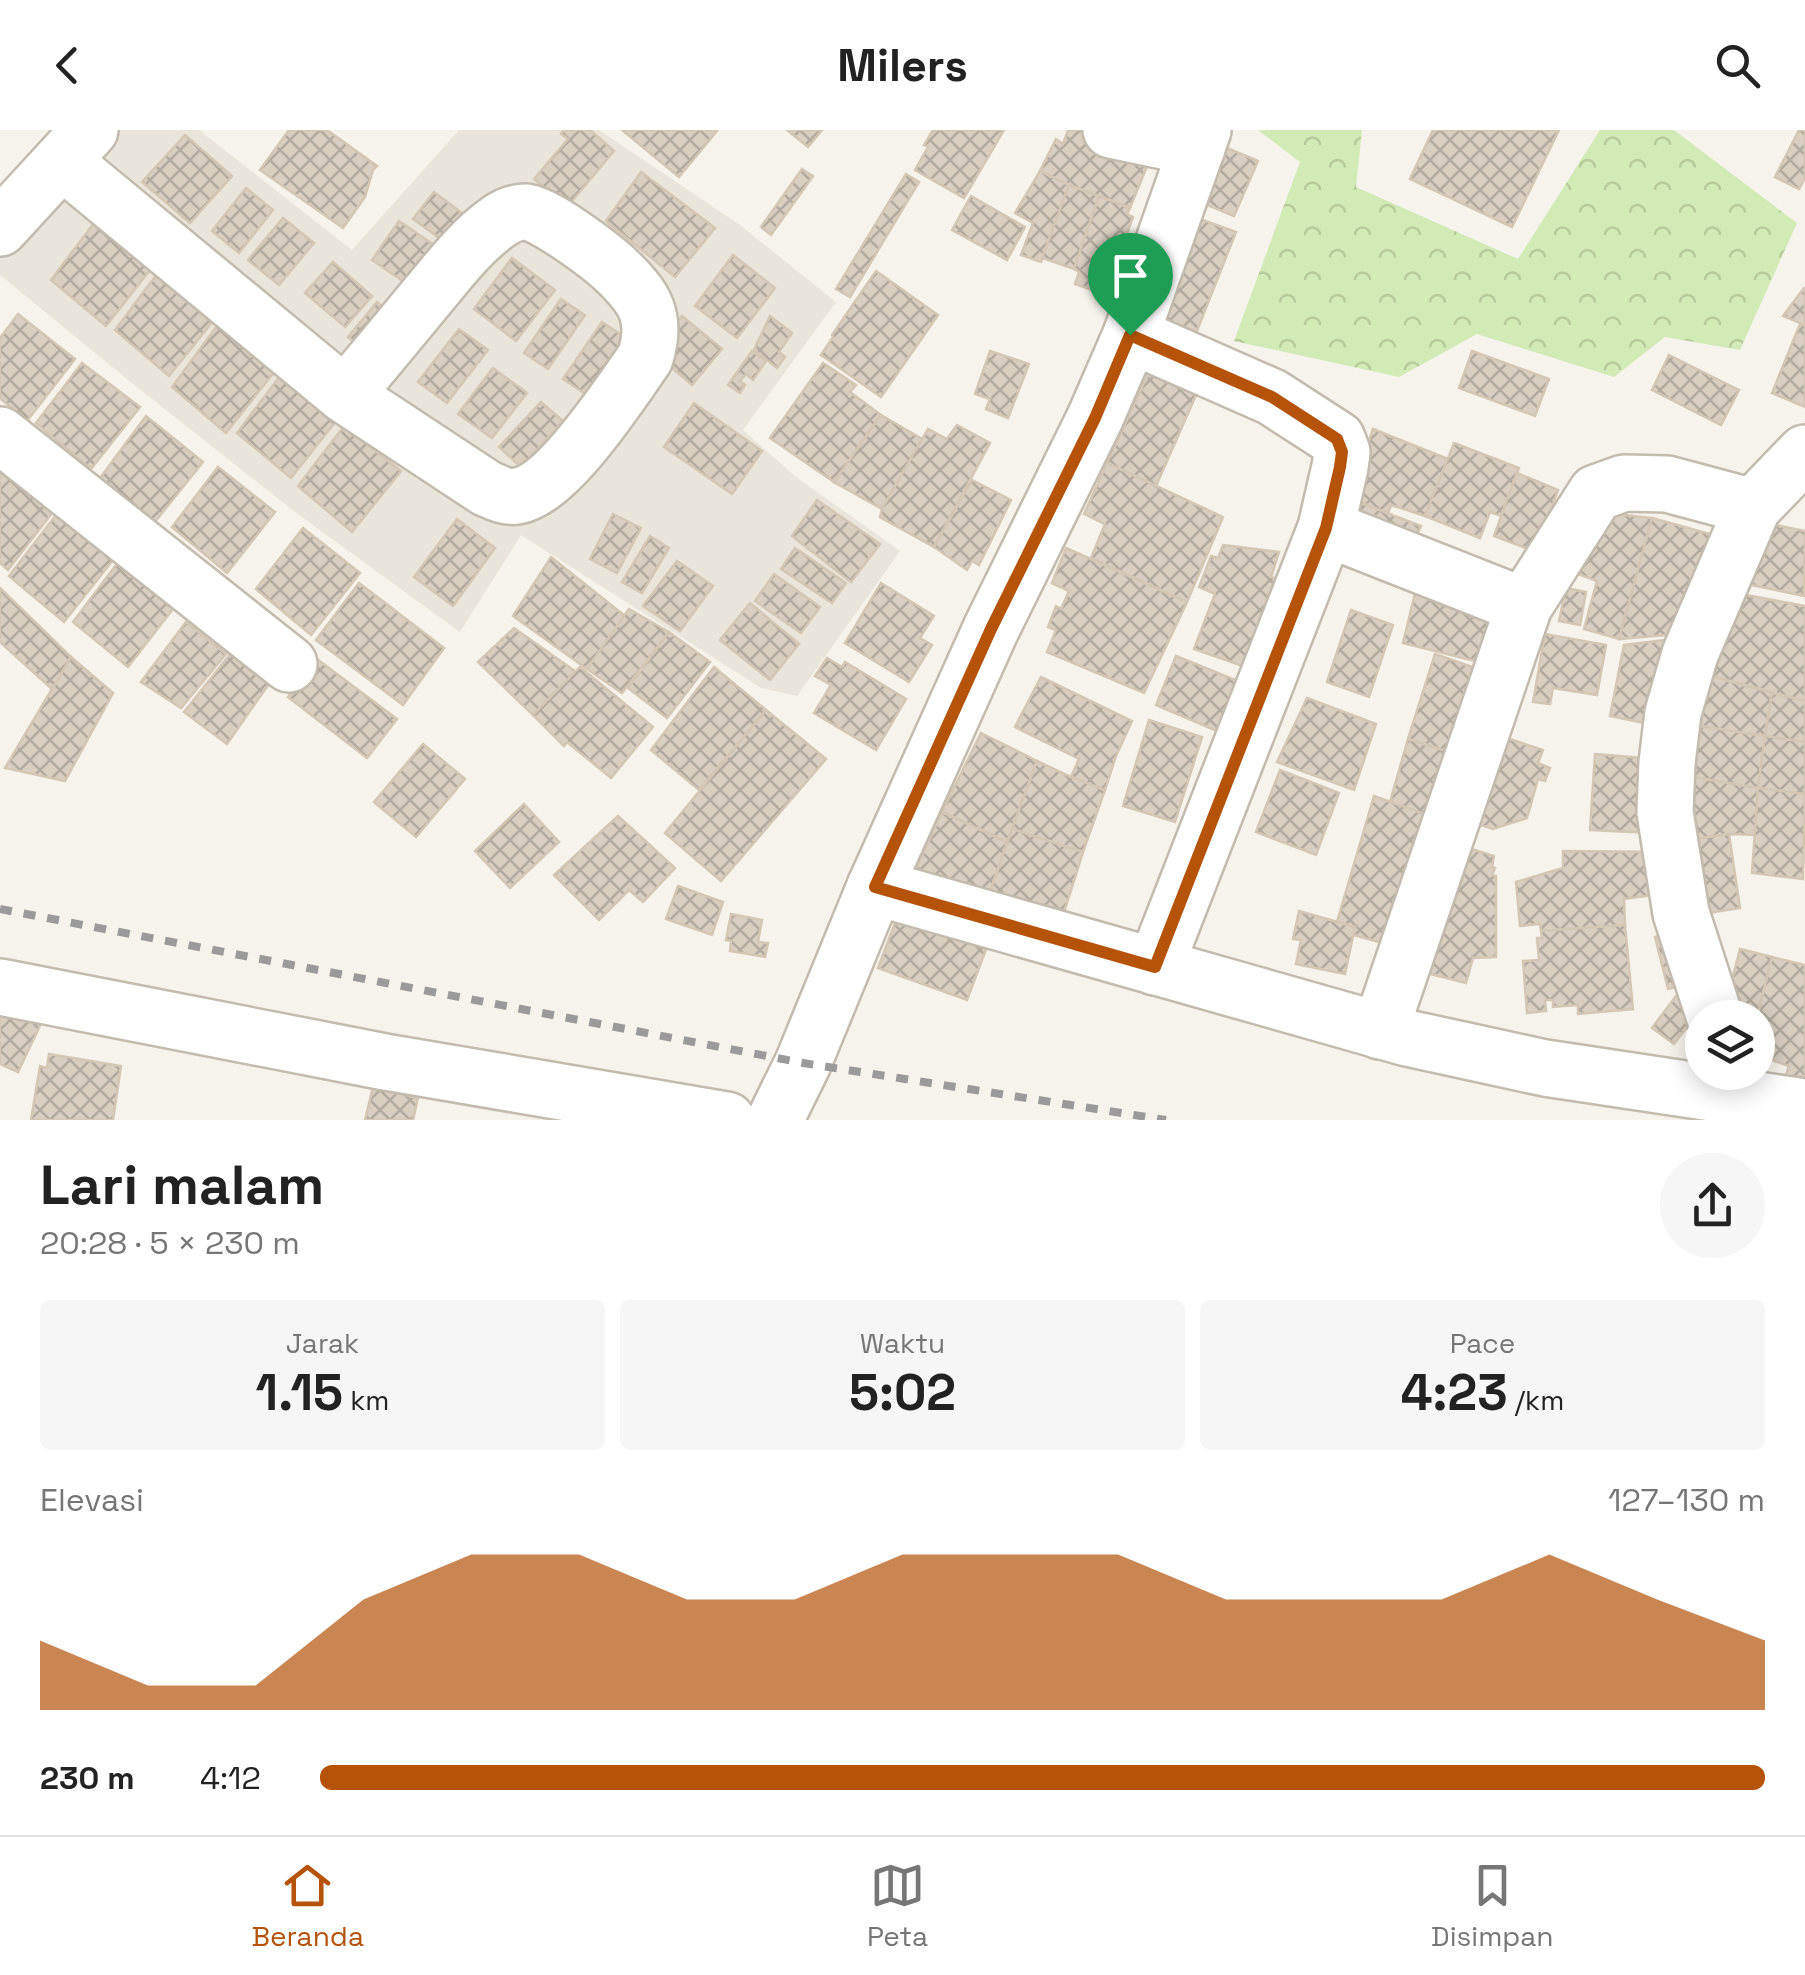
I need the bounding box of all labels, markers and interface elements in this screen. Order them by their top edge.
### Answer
text: Milers [837,37,968,94]
icon: back [40,38,95,93]
icon: search [1710,38,1765,93]
pin [1088,233,1173,336]
icon: arrive [1103,248,1158,303]
map controls [1685,1000,1775,1090]
button: layers [1685,1000,1775,1090]
text: Lari malam [40,1150,324,1220]
button: share [1660,1153,1765,1258]
text: 20:28 · 5 × 230 m [40,1223,300,1263]
text: Jarak [286,1325,359,1361]
text: Waktu [860,1325,945,1361]
text: Pace [1450,1325,1515,1361]
text: 1.15 [256,1361,343,1425]
text: 5:02 [849,1361,956,1425]
text: 4:23 [1401,1361,1508,1425]
text: km [343,1382,389,1418]
text: /km [1508,1382,1564,1418]
text: Elevasi [40,1480,144,1520]
text: 127–130 m [1608,1480,1765,1520]
text: 230 m [40,1758,135,1798]
text: 4:12 [200,1758,261,1798]
tab: Beranda [251,1858,364,1954]
tab: Peta [867,1858,928,1954]
tab: Disimpan [1431,1858,1554,1954]

